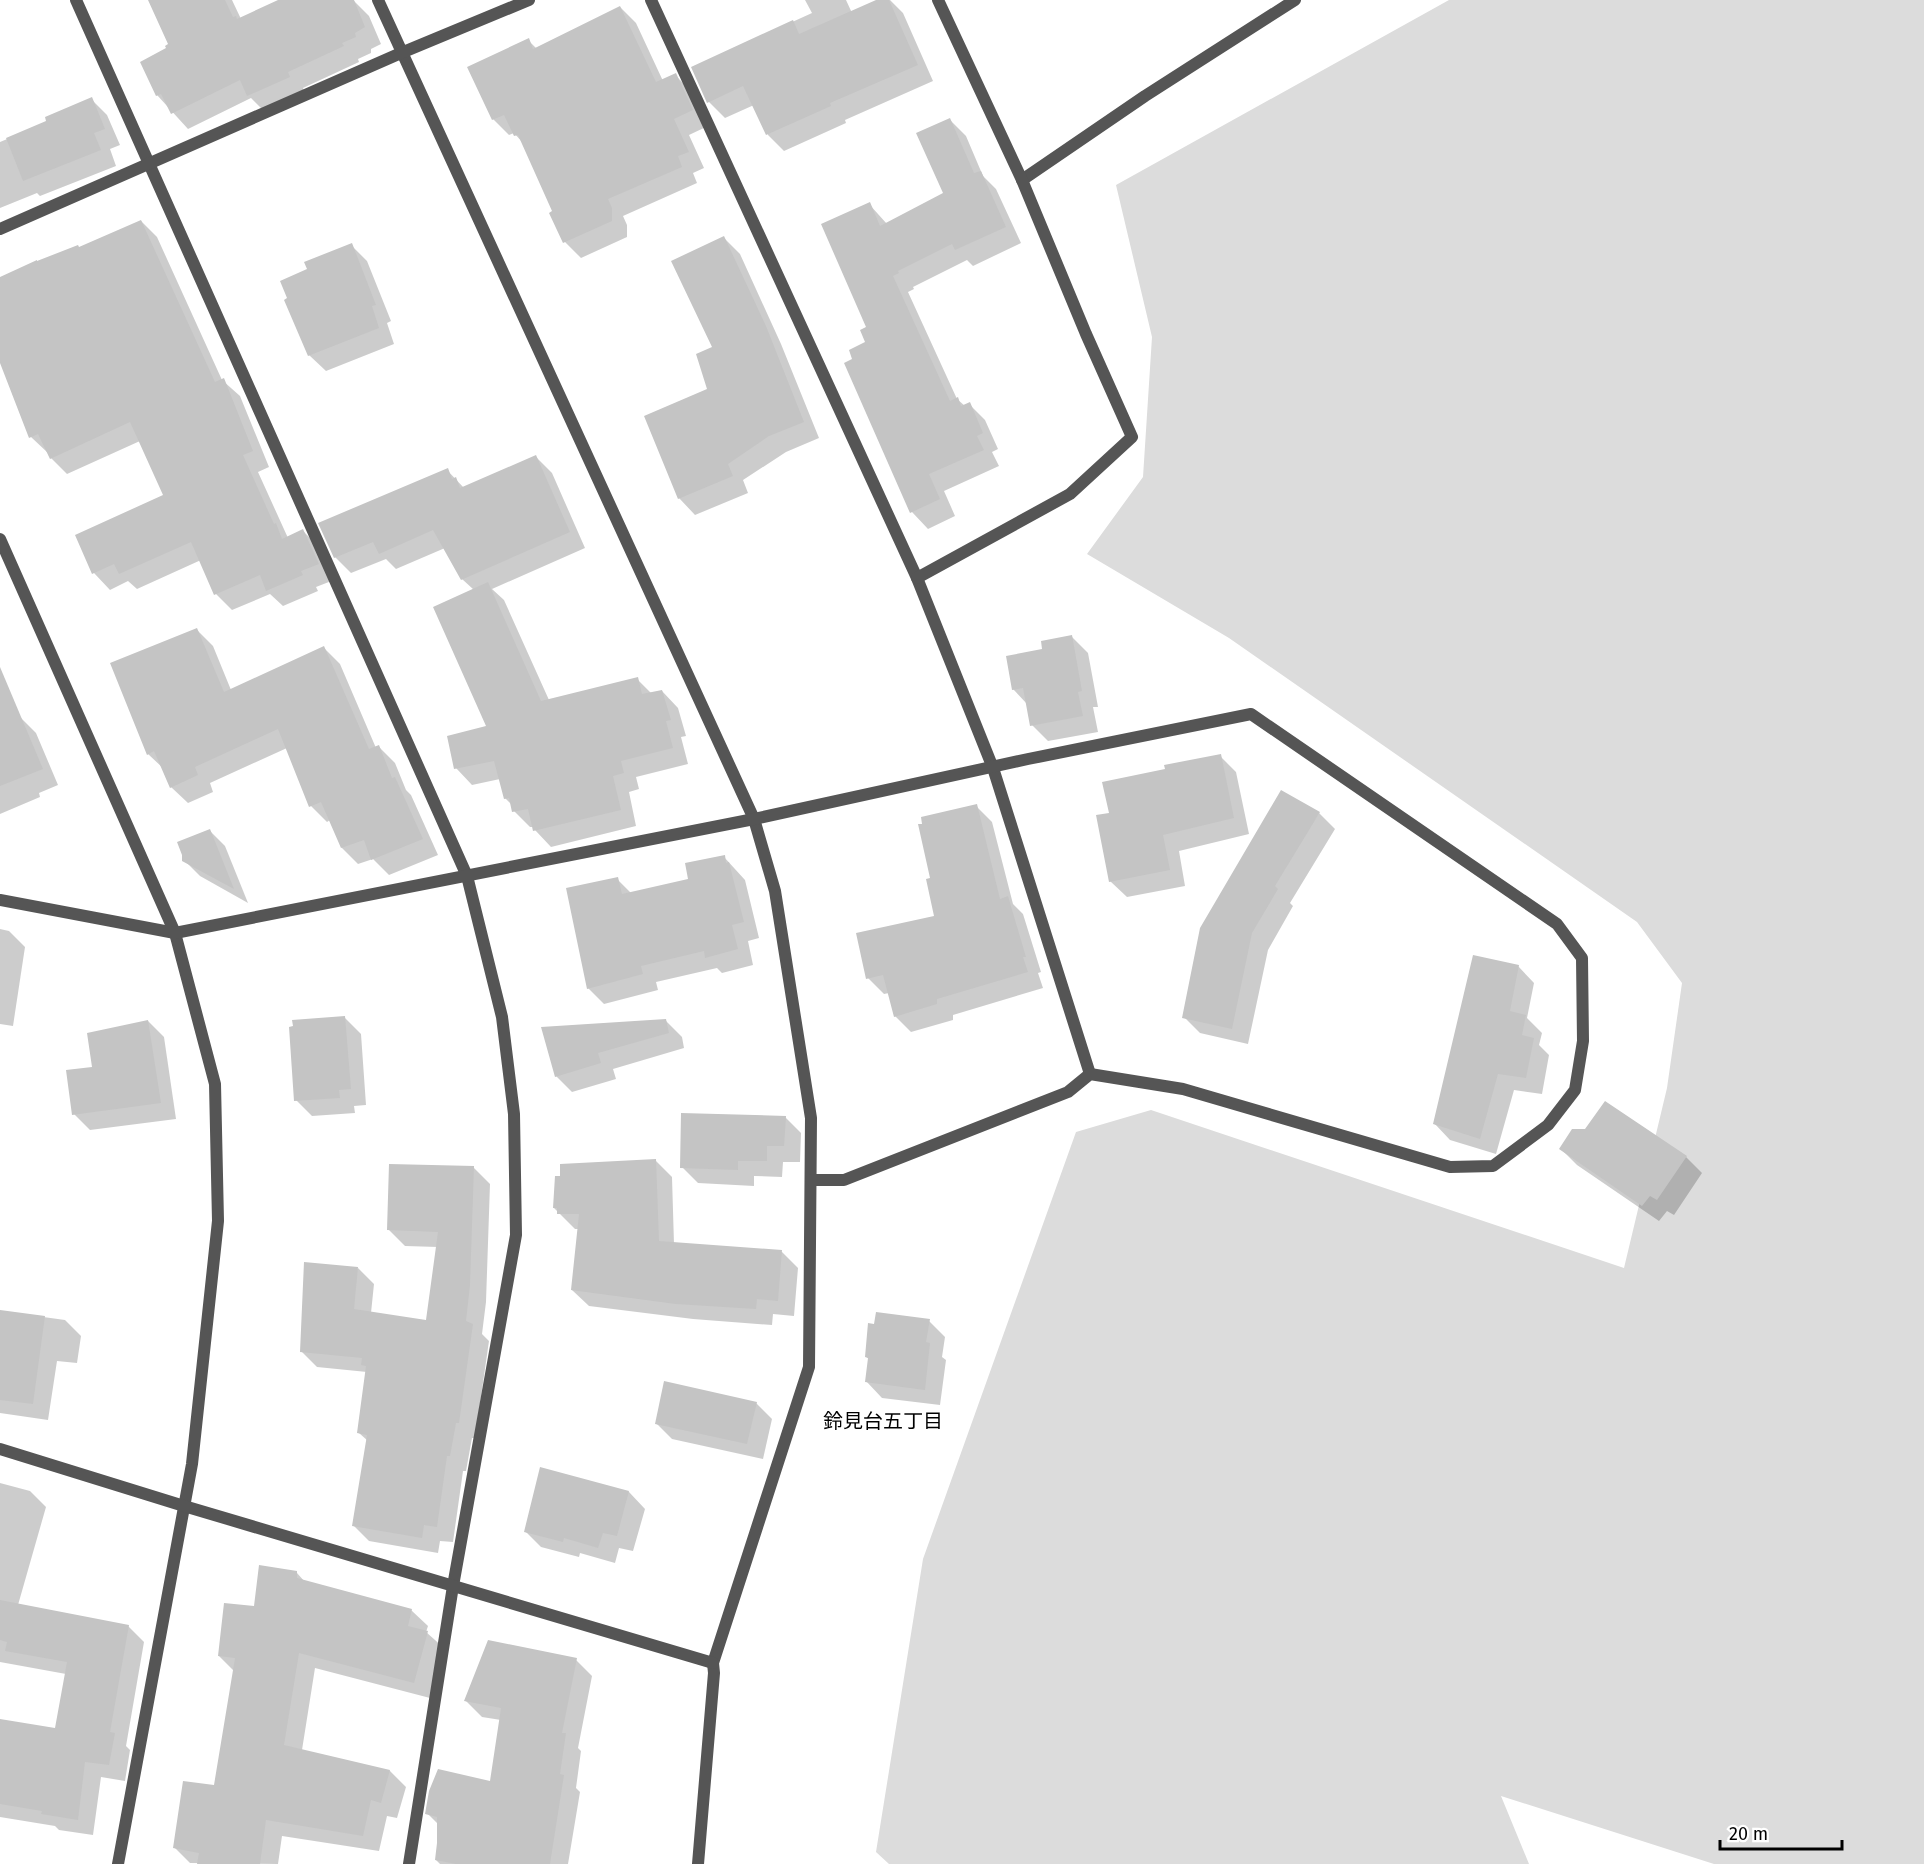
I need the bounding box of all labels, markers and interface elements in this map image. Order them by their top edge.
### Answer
district label: 鈴見台五丁目 [823,1409,943,1433]
scale bar [1720,1813,1842,1851]
text: 20 m [1729,1823,1768,1845]

